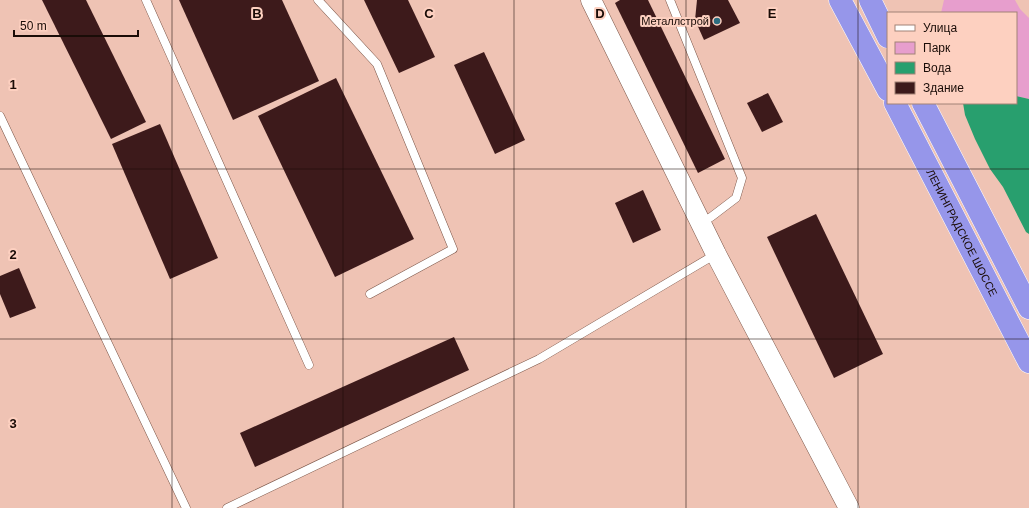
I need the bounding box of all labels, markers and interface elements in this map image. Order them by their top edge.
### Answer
text: B [252,6,262,21]
text: C [424,6,434,21]
text: D [595,6,605,21]
text: E [768,6,777,21]
scale bar [14,12,138,38]
legend [887,12,1017,104]
place label: Металлстрой [641,15,709,27]
marker: Металлстрой [712,16,722,26]
text: 50 m [20,19,47,33]
text: Улица [923,21,957,35]
text: Парк [923,41,951,55]
text: Вода [923,61,951,75]
text: 1 [9,77,17,92]
text: Здание [923,81,964,95]
street label: ЛЕНИНГРАДСКОЕ ШОССЕ [924,167,1000,298]
text: 2 [9,247,17,262]
text: 3 [9,416,17,431]

